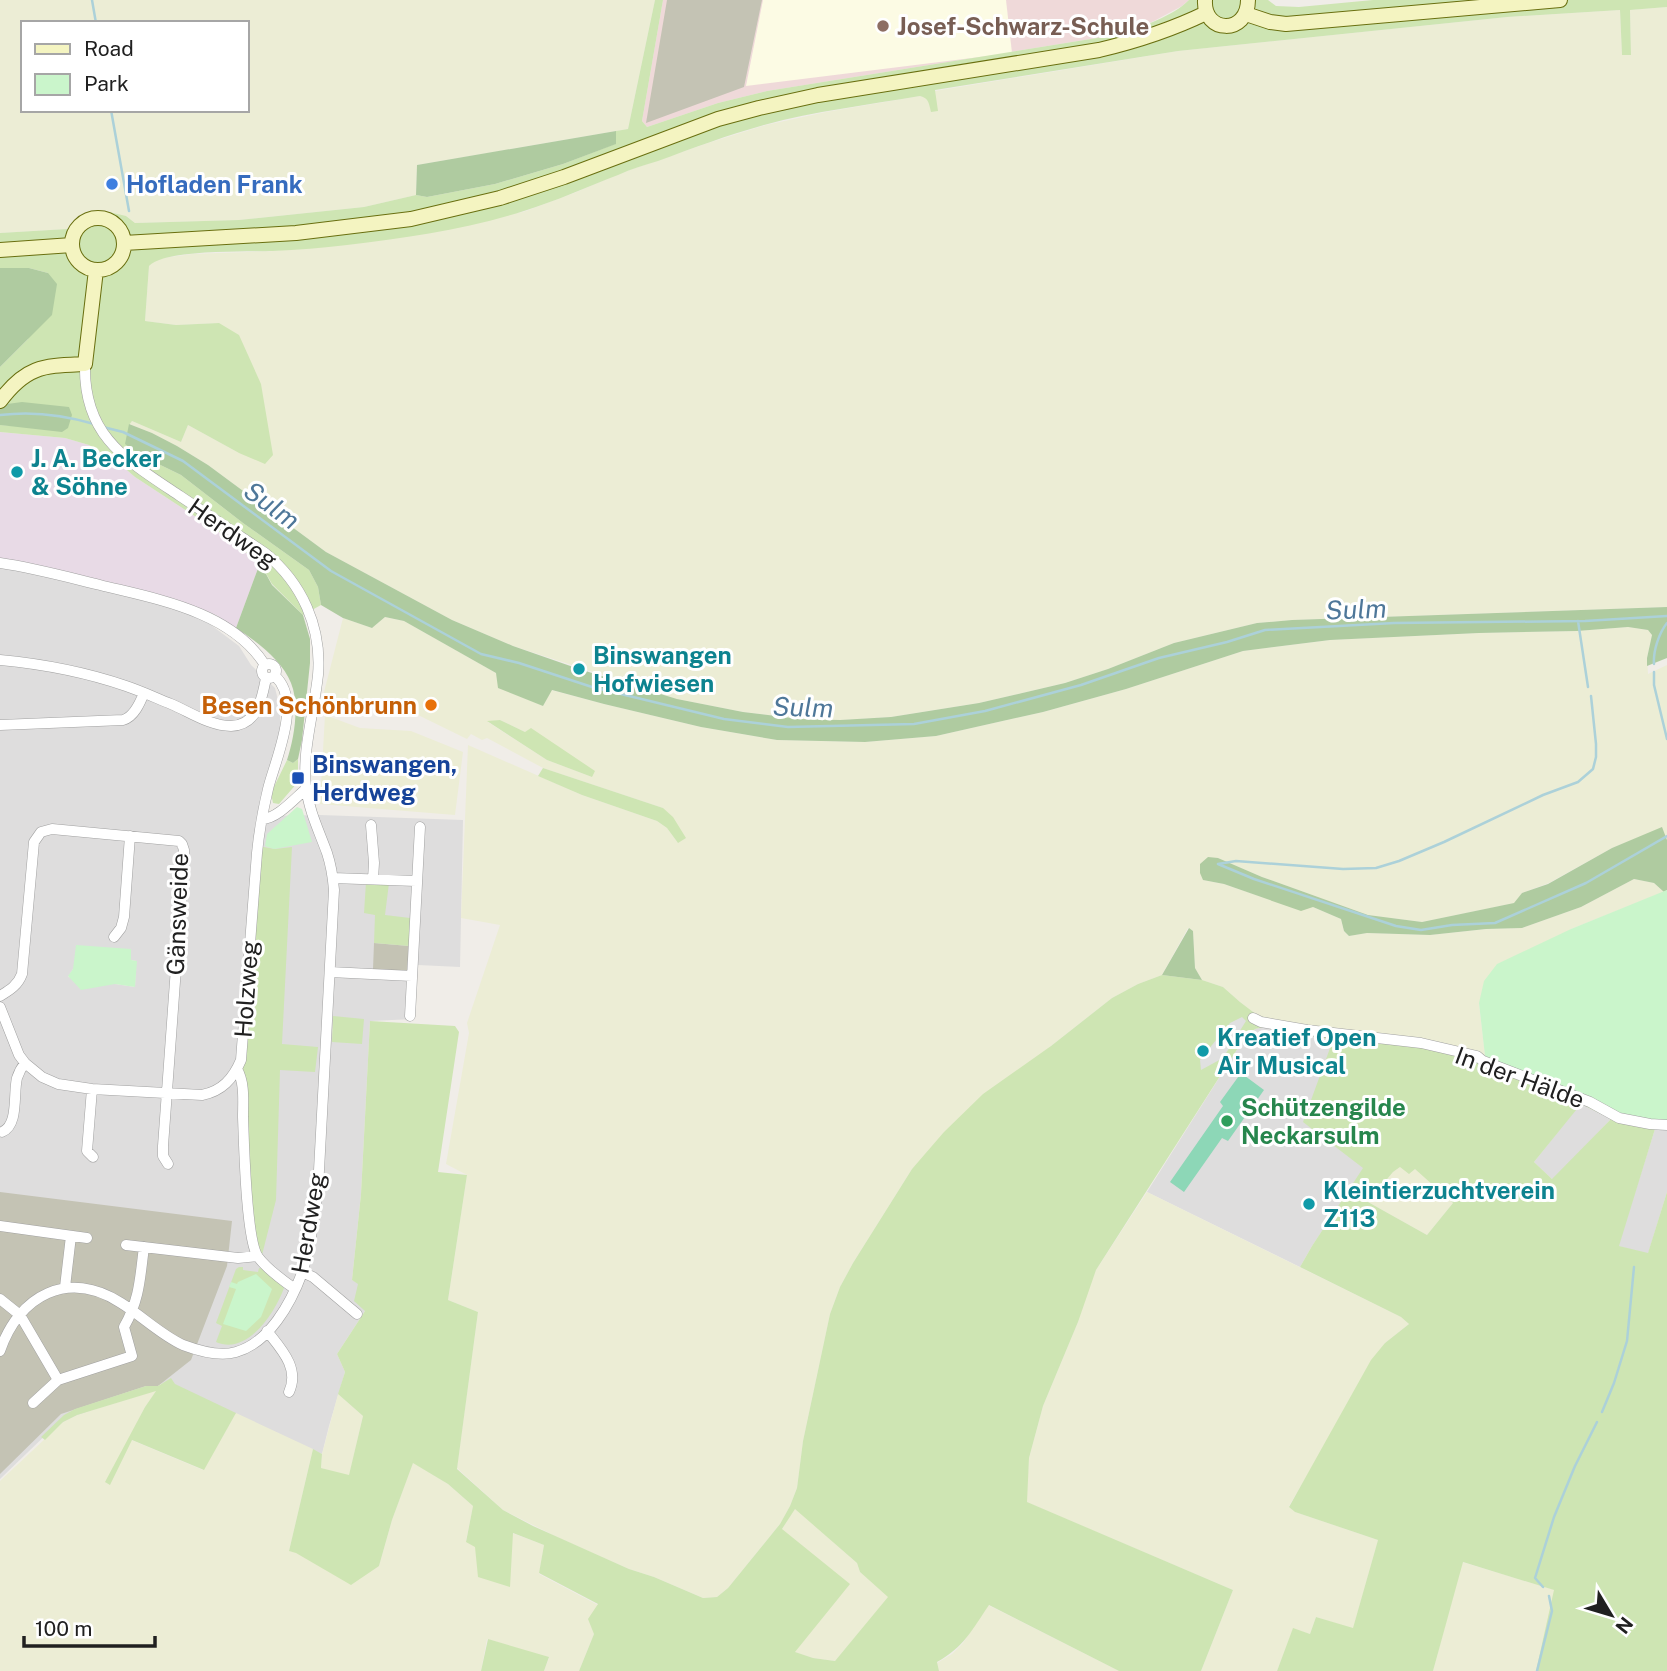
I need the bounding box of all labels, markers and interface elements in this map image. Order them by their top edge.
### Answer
place label: Josef-Schwarz-Schule [897,12,1149,40]
marker: Josef-Schwarz-Schule [875,18,891,34]
legend [21,21,248,112]
text: Road [84,36,134,61]
text: Park [84,71,129,96]
place label: Hofladen Frank [126,170,303,198]
marker: Hofladen Frank [104,176,120,192]
place label: J. A. Becker & Söhne [31,444,162,500]
marker: J. A. Becker & Söhne [9,464,25,480]
water label: Sulm [238,475,306,535]
street label: Herdweg [183,492,283,574]
water label: Sulm [1325,592,1387,626]
place label: Binswangen Hofwiesen [593,641,732,697]
marker: Binswangen Hofwiesen [571,661,587,677]
water label: Sulm [772,690,834,724]
place label: Besen Schönbrunn [201,691,417,719]
marker: Besen Schönbrunn [423,697,439,713]
place label: Binswangen, Herdweg [312,750,457,806]
marker: Binswangen, Herdweg [290,770,306,786]
street label: Gänsweide [161,852,193,976]
street label: Holzweg [229,939,263,1039]
place label: Kreatief Open Air Musical [1217,1023,1376,1079]
street label: In der Hälde [1452,1041,1588,1113]
marker: Kreatief Open Air Musical [1195,1043,1211,1059]
place label: Schützengilde Neckarsulm [1241,1093,1406,1149]
marker: Schützengilde Neckarsulm [1219,1113,1235,1129]
street label: Herdweg [285,1170,331,1276]
place label: Kleintierzuchtverein Z113 [1323,1176,1555,1232]
marker: Kleintierzuchtverein Z113 [1301,1196,1317,1212]
north arrow [1576,1580,1646,1650]
scale bar [24,1604,156,1648]
text: N [1611,1613,1638,1638]
text: 100 m [35,1616,92,1641]

